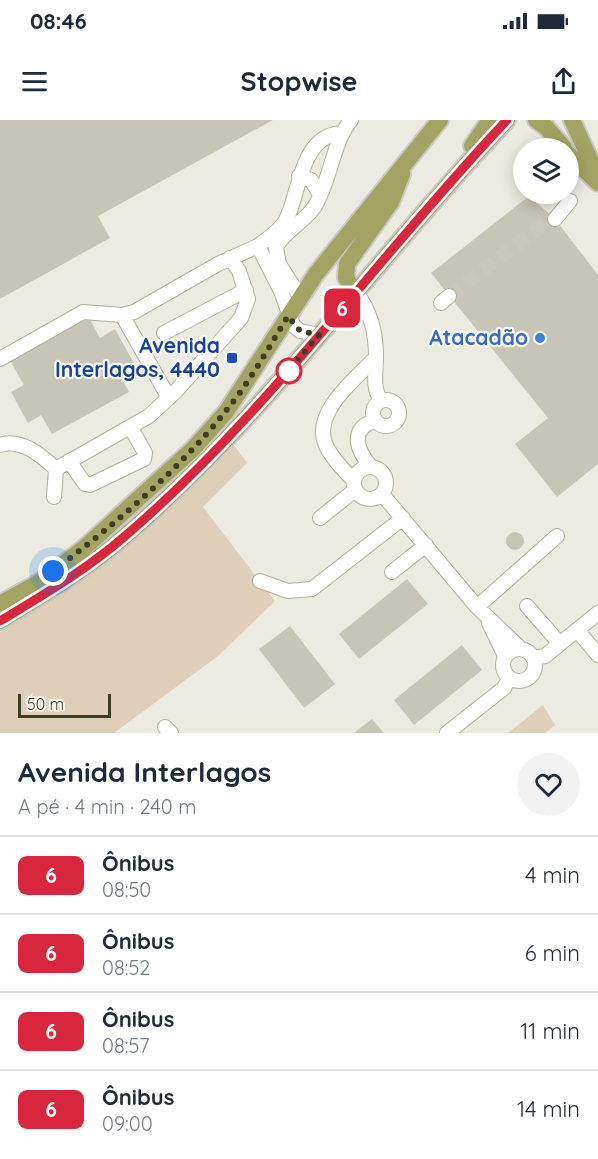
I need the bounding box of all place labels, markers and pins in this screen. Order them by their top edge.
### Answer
place label: Atacadão [429,324,528,350]
marker: Atacadão [533,331,547,345]
place label: Avenida Interlagos, 4440 [55,332,220,382]
marker: Avenida Interlagos, 4440 [225,351,239,365]
unlabelled marker [276,358,302,384]

